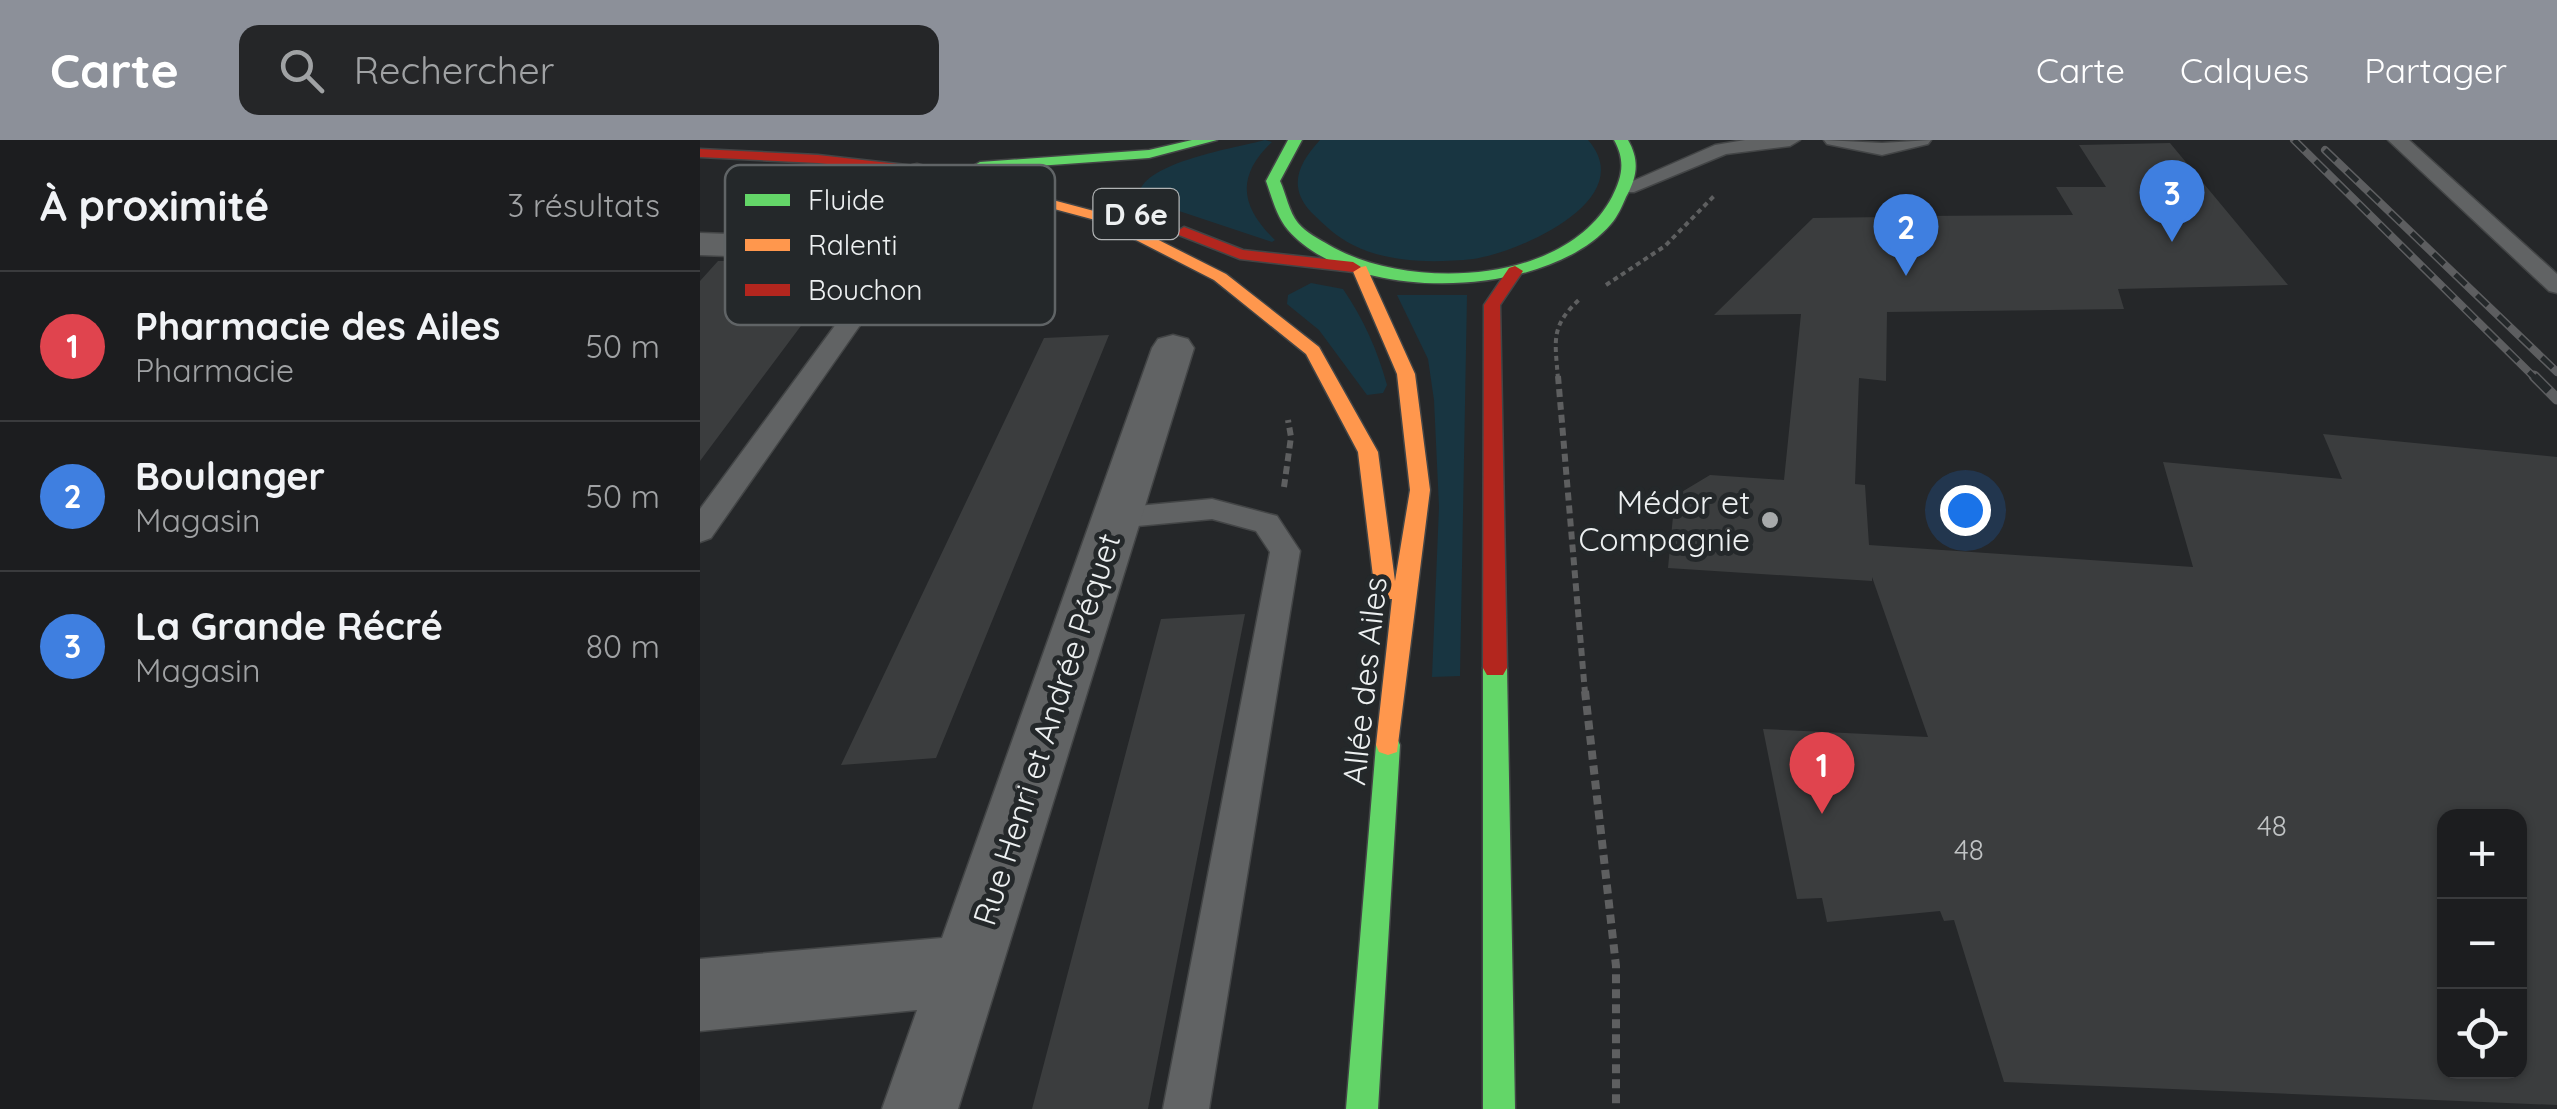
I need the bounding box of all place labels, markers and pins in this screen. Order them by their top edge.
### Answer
pin: 3 [2140,159,2204,242]
pin: 2 [1874,194,1938,276]
place label: Médor et Compagnie [1578,482,1750,559]
marker: Médor et Compagnie [1759,509,1781,531]
pin: 1 [1790,732,1854,814]

